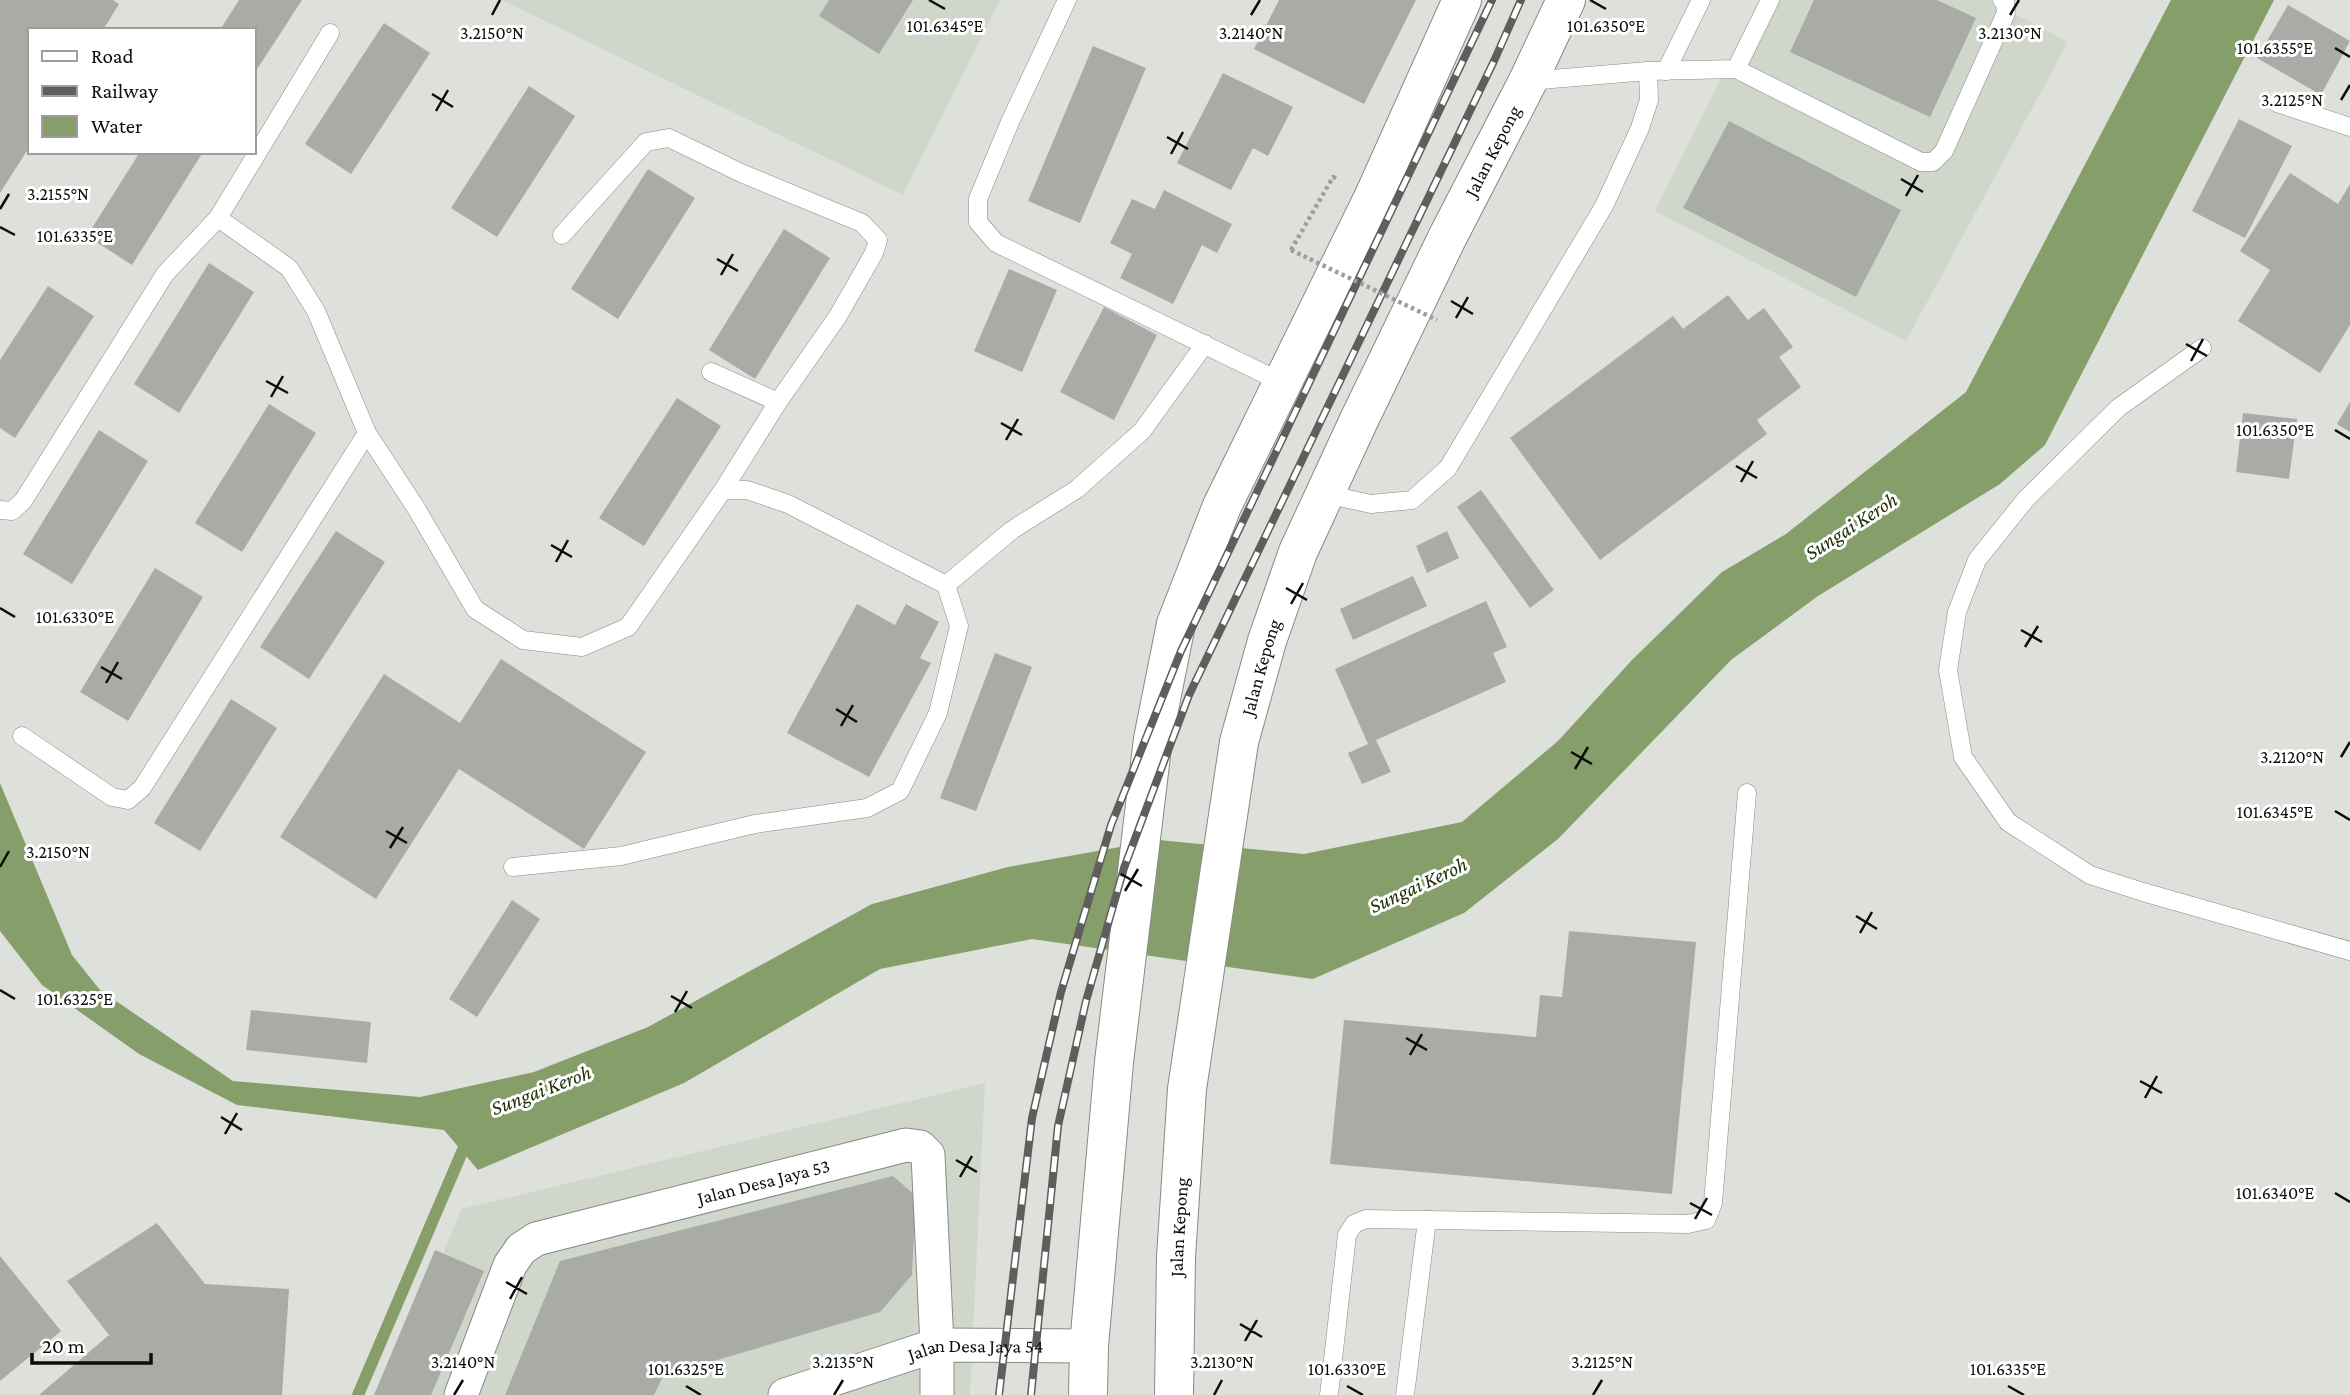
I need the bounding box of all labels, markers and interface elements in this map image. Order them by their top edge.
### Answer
text: 101.6345°E [907,16,984,36]
text: 101.6350°E [1567,16,1645,36]
text: 3.2150°N [460,23,524,43]
text: 3.2140°N [1219,23,1283,43]
text: 3.2130°N [1978,23,2042,43]
legend [28,28,256,154]
text: 101.6355°E [2237,38,2313,58]
text: Road [91,44,134,68]
text: Railway [91,79,158,103]
text: 3.2125°N [2261,90,2323,110]
street label: Jalan Kepong [1459,102,1525,202]
text: Water [91,114,143,138]
text: 3.2155°N [27,184,89,204]
text: 101.6335°E [37,226,113,246]
text: 101.6350°E [2236,420,2314,440]
water label: Sungai Keroh [1800,487,1902,565]
text: 101.6330°E [36,607,114,627]
street label: Jalan Kepong [1236,616,1285,720]
text: 3.2120°N [2260,747,2324,767]
text: 101.6345°E [2237,802,2314,822]
text: 3.2150°N [26,842,90,862]
water label: Sungai Keroh [1365,852,1471,918]
text: 101.6325°E [37,989,113,1009]
water label: Sungai Keroh [488,1060,594,1120]
street label: Jalan Desa Jaya 53 [693,1155,832,1209]
street label: Jalan Kepong [1166,1177,1192,1279]
text: 101.6340°E [2236,1183,2315,1203]
scale bar [32,1322,150,1366]
text: 20 m [42,1334,85,1358]
street label: Jalan Desa Jaya 54 [903,1335,1043,1366]
text: 3.2140°N [431,1352,495,1372]
text: 3.2135°N [812,1352,874,1372]
text: 3.2130°N [1190,1352,1254,1372]
text: 3.2125°N [1571,1352,1633,1372]
text: 101.6325°E [648,1359,724,1379]
text: 101.6330°E [1308,1359,1386,1379]
text: 101.6335°E [1970,1359,2046,1379]

